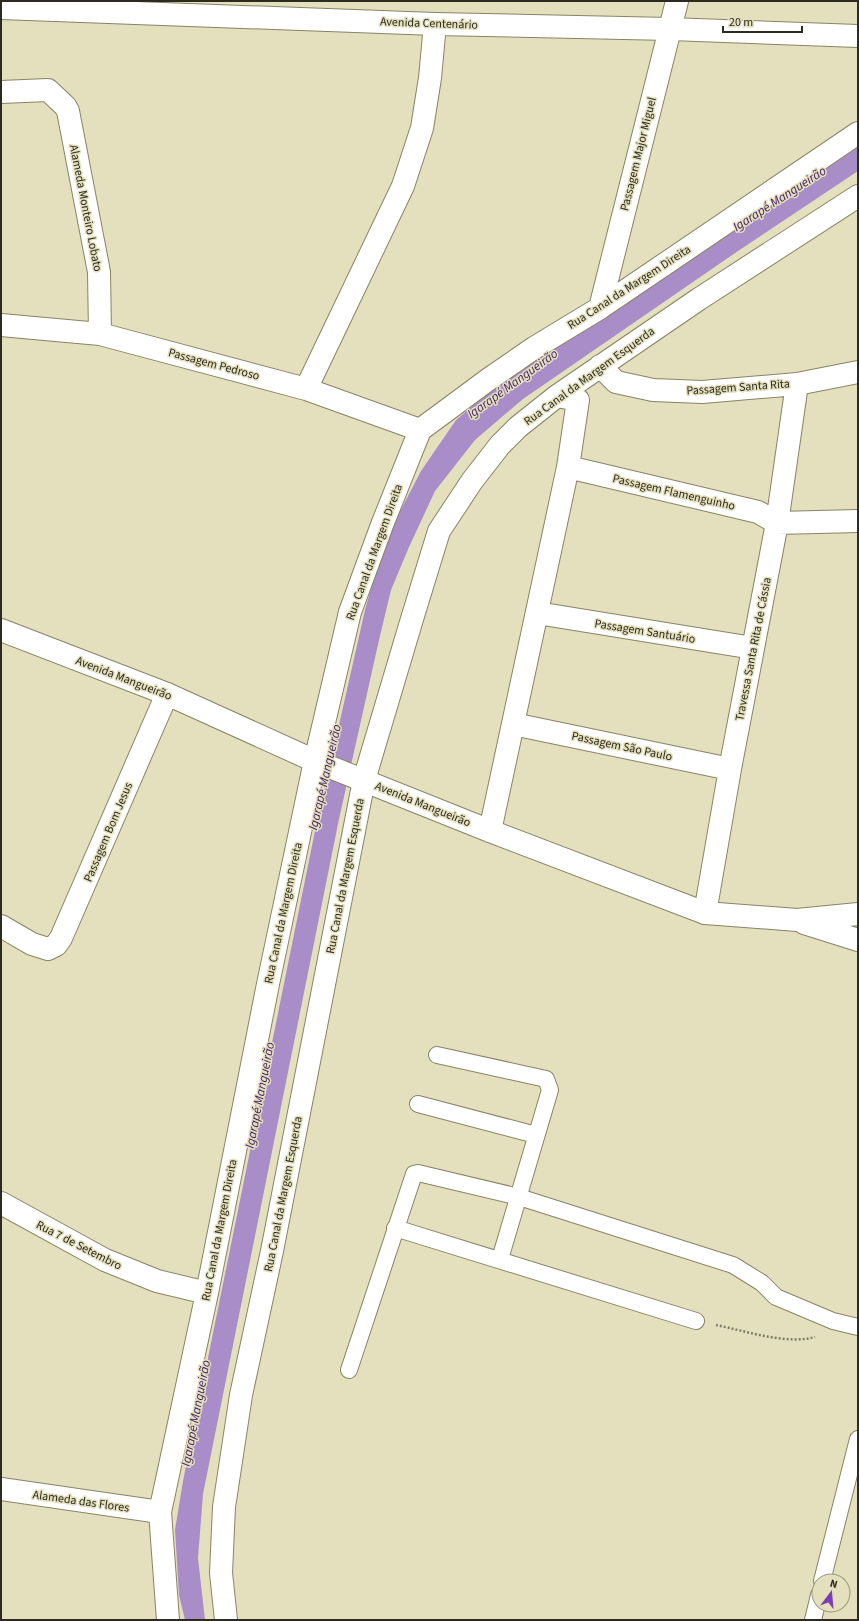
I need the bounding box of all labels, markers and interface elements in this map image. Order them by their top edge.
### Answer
scale bar [723,8,802,34]
street label: Avenida Centenário [380,13,478,34]
text: 20 m [729,14,753,31]
street label: Passagem Major Miguel [616,95,661,213]
street label: Alameda Monteiro Lobato [65,143,106,273]
water label: Igarapé Mangueirão [729,162,830,236]
street label: Rua Canal da Margem Direita [564,241,694,334]
street label: Rua Canal da Margem Esquerda [520,323,658,430]
street label: Passagem Pedroso [166,344,261,385]
water label: Igarapé Mangueirão [464,345,562,423]
street label: Passagem Santa Rita [686,375,790,400]
street label: Passagem Flamenguinho [611,470,737,515]
street label: Rua Canal da Margem Direita [342,482,407,623]
street label: Travessa Santa Rita de Cássia [731,576,776,722]
street label: Passagem Santuário [593,615,697,648]
street label: Avenida Mangueirão [73,652,174,705]
water label: Igarapé Mangueirão [304,722,346,832]
street label: Passagem São Paulo [570,728,674,765]
street label: Avenida Mangueirão [372,778,473,831]
street label: Passagem Bom Jesus [80,780,137,885]
street label: Rua Canal da Margem Esquerda [322,797,369,955]
street label: Rua Canal da Margem Direita [260,841,307,985]
water label: Igarapé Mangueirão [241,1040,279,1150]
street label: Rua Canal da Margem Esquerda [260,1115,307,1273]
street label: Rua Canal da Margem Direita [197,1158,242,1302]
street label: Rua 7 de Setembro [33,1216,125,1274]
water label: Igarapé Mangueirão [177,1358,215,1468]
street label: Alameda das Flores [32,1486,130,1517]
north arrow [811,1573,851,1613]
text: N [828,1576,839,1592]

